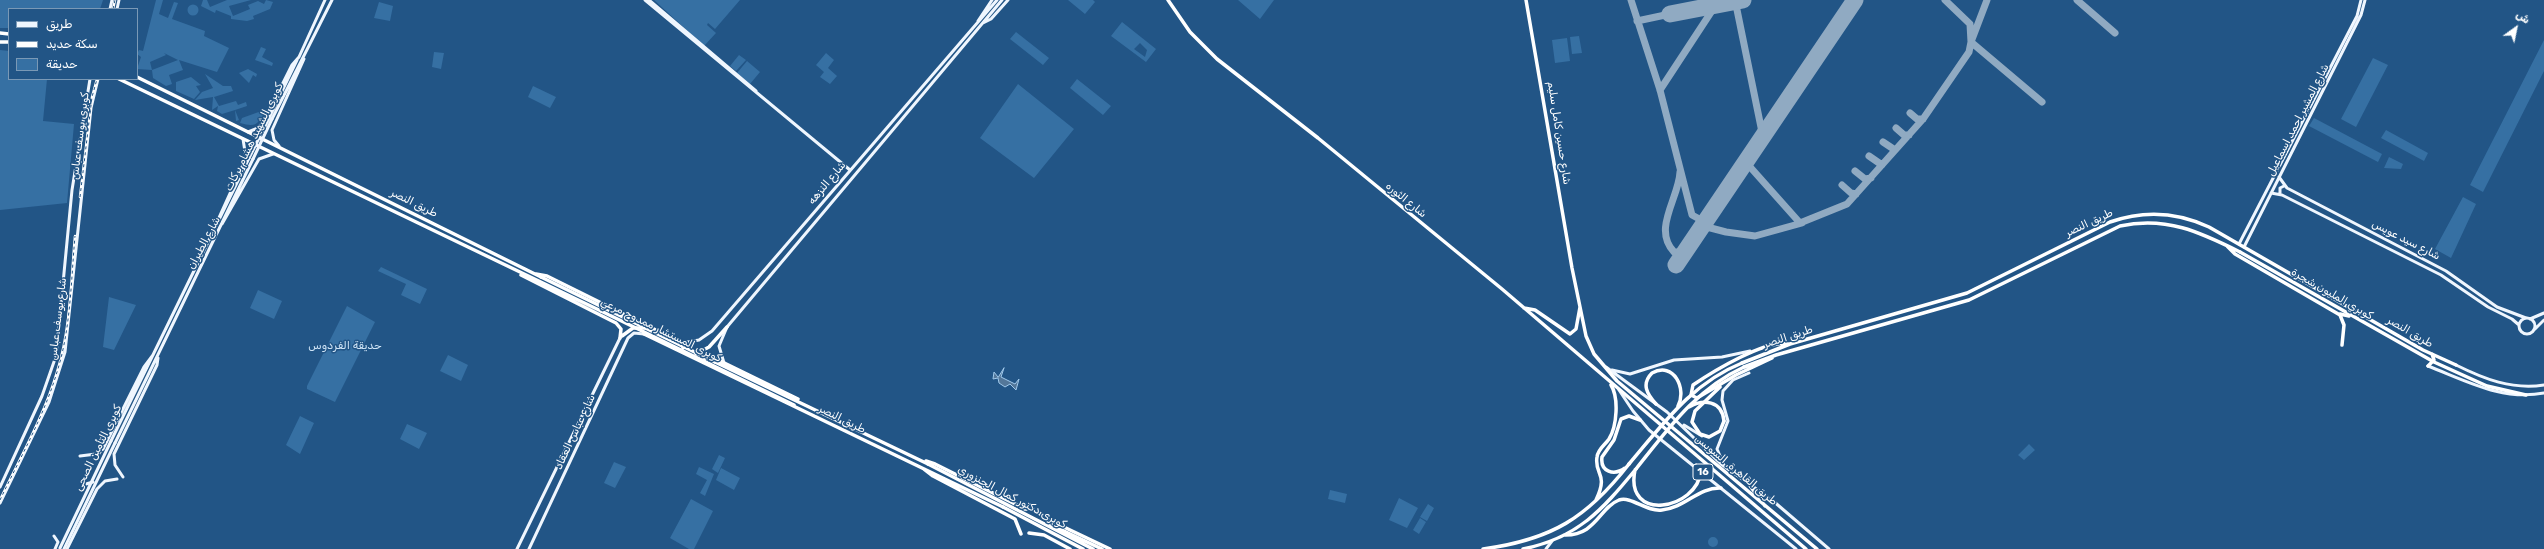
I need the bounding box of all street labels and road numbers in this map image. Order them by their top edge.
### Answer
street label: شارع المشير احمد اسماعيل [2264,62,2332,178]
street label: كوبرى الشهيد هشام بركات [222,81,286,193]
street label: شارع حسين كامل سليم [1544,81,1574,185]
street label: كوبرى يوسف عباس [68,92,92,180]
street label: شارع النزهه [805,159,849,207]
street label: شارع الثوره [1383,179,1429,221]
street label: طريق النصر [388,186,440,220]
street label: طريق النصر [2063,206,2115,240]
street label: شارع الطيران [185,214,223,272]
street label: شارع سيد عويس [2370,217,2442,263]
street label: كوبري المليون شجرة [2289,265,2375,323]
street label: شارع يوسف عباس [46,277,70,361]
street label: كوبرى المستشار ممدوح مرعي [599,295,723,365]
street label: طريق النصر [2385,314,2435,350]
street label: طريق النصر [1762,323,1814,351]
street label: شارع عباس العقاد [552,392,598,472]
street label: طريق النصر [816,402,868,436]
street label: كوبرى التأمين الصحى [71,403,125,493]
street label: طريق القاهرة, السويس [1692,432,1780,508]
street label: كوبرى دكتور كمال الجنزوري [955,463,1069,531]
road number: 16 [1693,464,1713,480]

